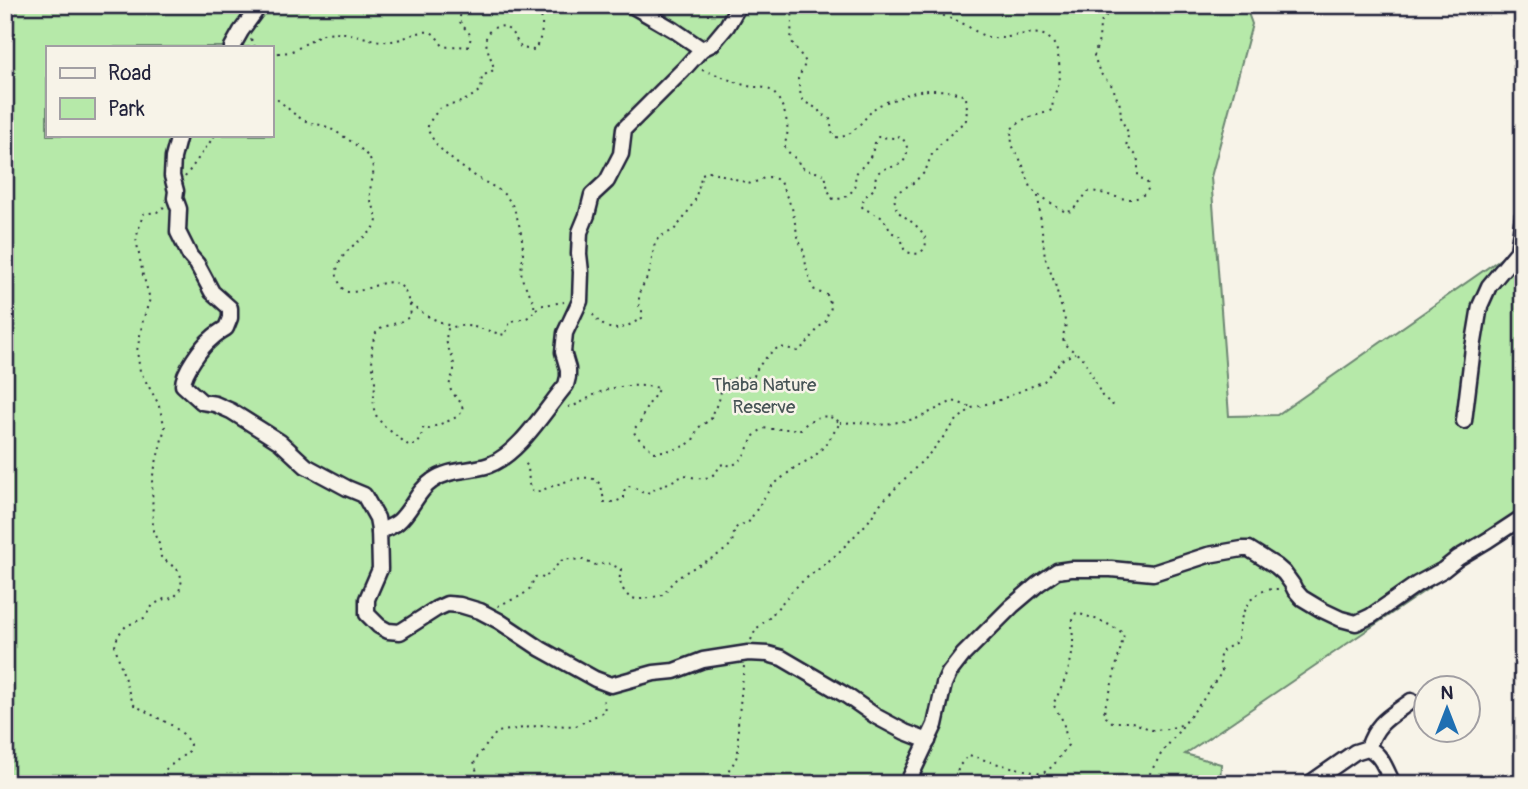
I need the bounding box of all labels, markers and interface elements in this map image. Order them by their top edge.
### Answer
legend [46,46,273,136]
text: Road [108,60,152,87]
text: Park [108,96,145,123]
park label: Thaba Nature Reserve [712,373,817,419]
north arrow [1412,674,1482,744]
text: N [1441,681,1454,705]

